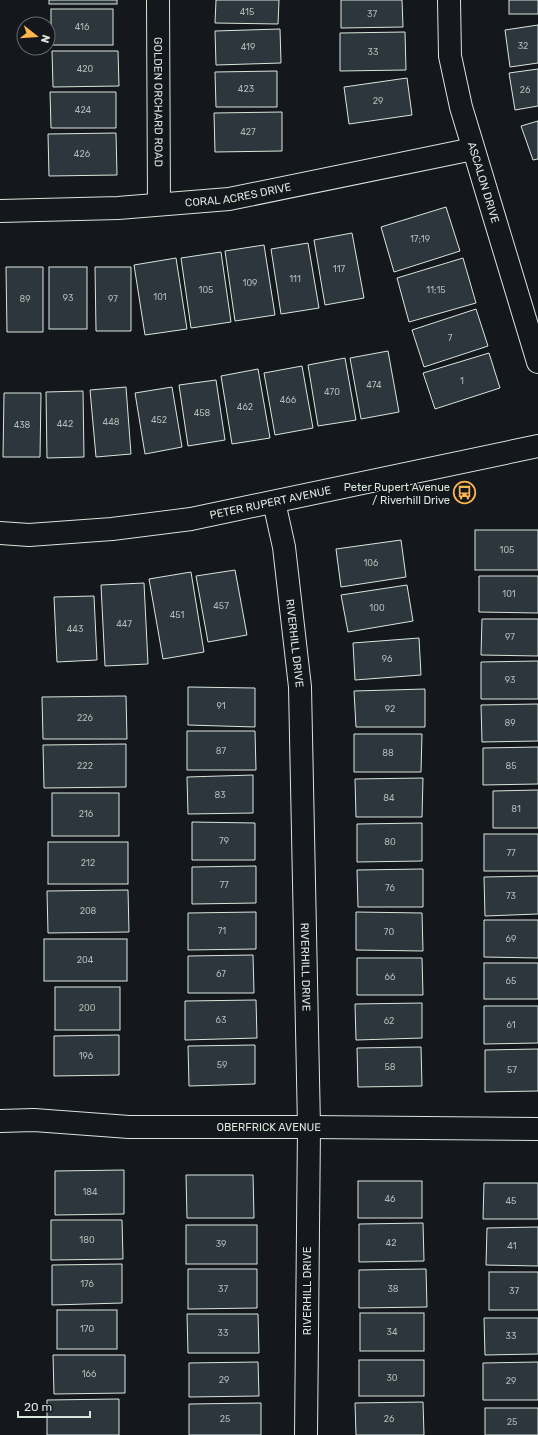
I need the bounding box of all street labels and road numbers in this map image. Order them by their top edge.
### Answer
street label: GOLDEN ORCHARD ROAD [151,37,165,167]
street label: ASCALON DRIVE [465,140,502,225]
street label: CORAL ACRES DRIVE [185,180,293,210]
street label: PETER RUPERT AVENUE [209,484,333,522]
street label: RIVERHILL DRIVE [283,598,306,688]
street label: RIVERHILL DRIVE [298,922,313,1012]
street label: OBERFRICK AVENUE [217,1121,321,1134]
street label: RIVERHILL DRIVE [301,1246,314,1335]

